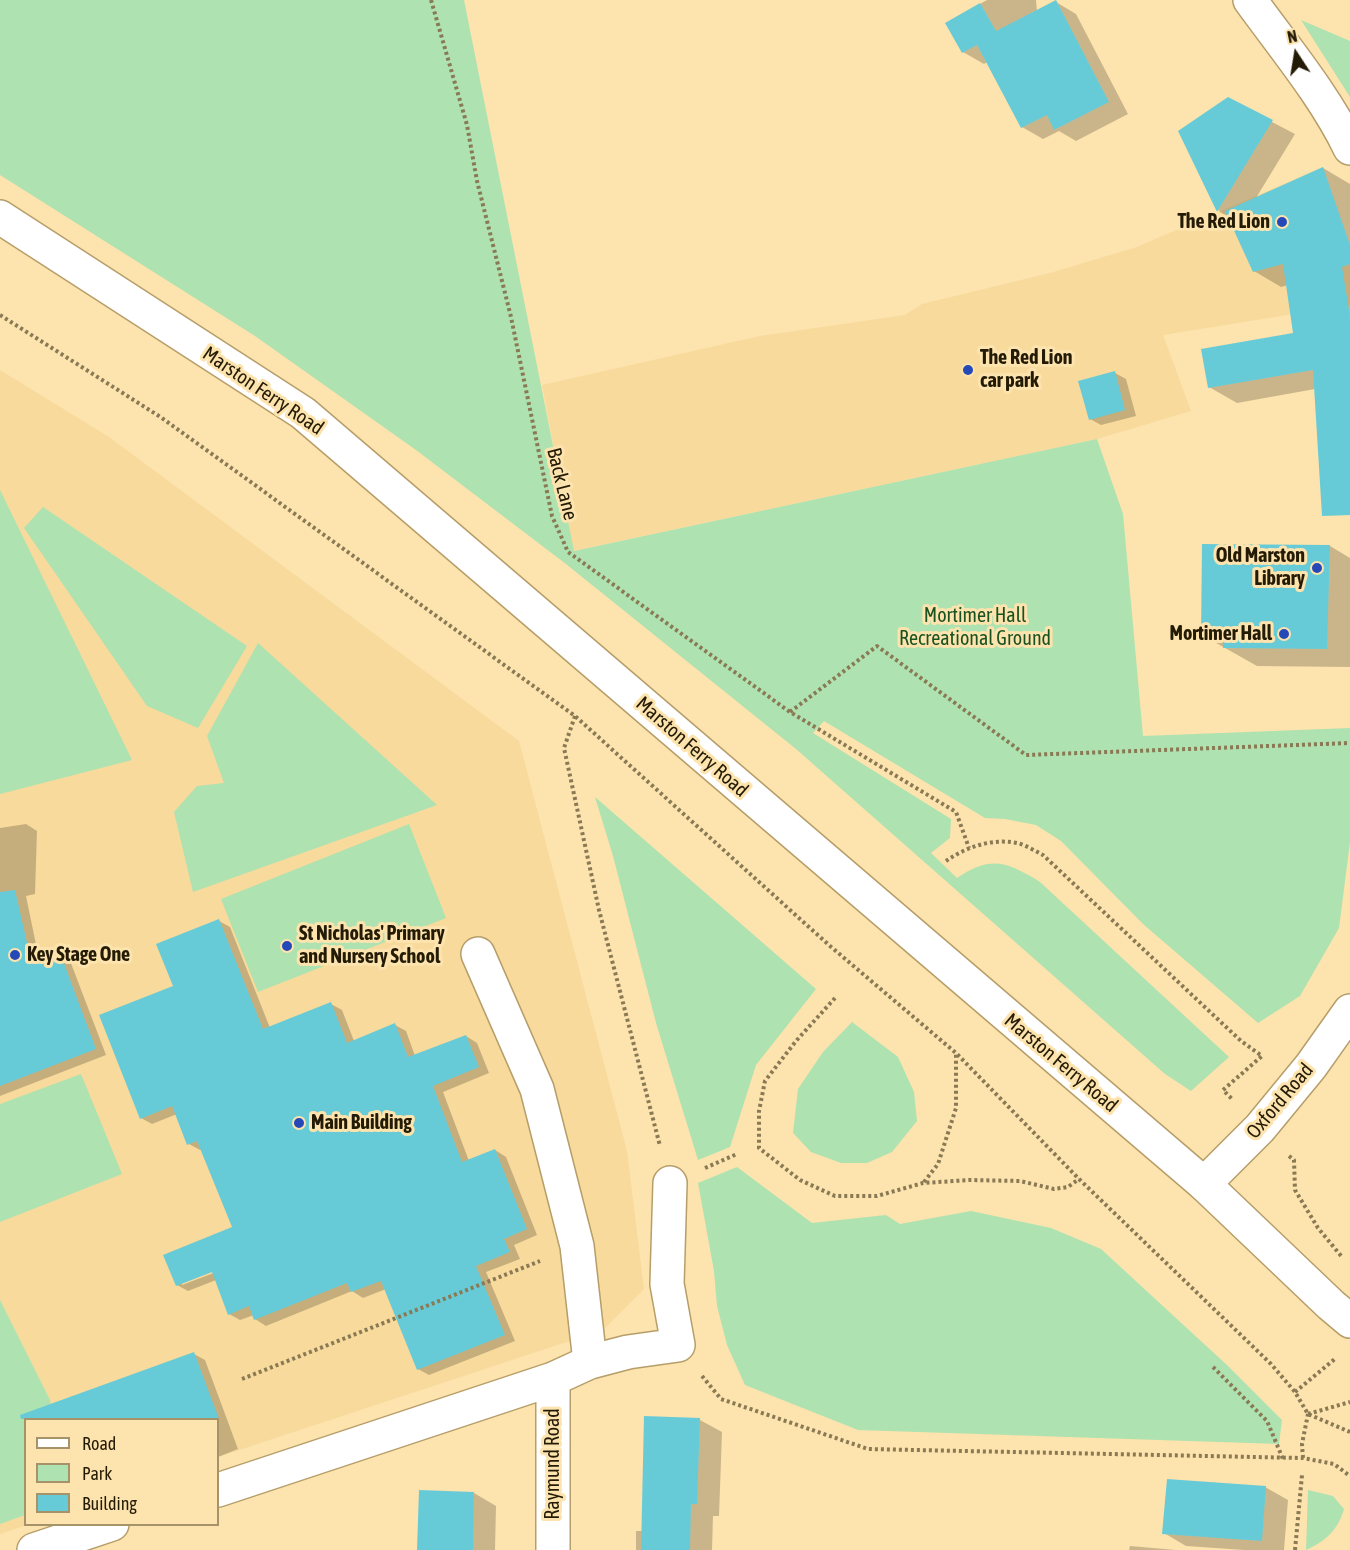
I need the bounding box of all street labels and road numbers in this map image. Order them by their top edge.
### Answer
street label: Marston Ferry Road [198,342,328,440]
street label: Back Lane [541,445,583,523]
street label: Marston Ferry Road [631,692,753,802]
street label: Marston Ferry Road [999,1009,1123,1117]
street label: Oxford Road [1242,1058,1318,1144]
street label: Raymund Road [541,1408,565,1520]

